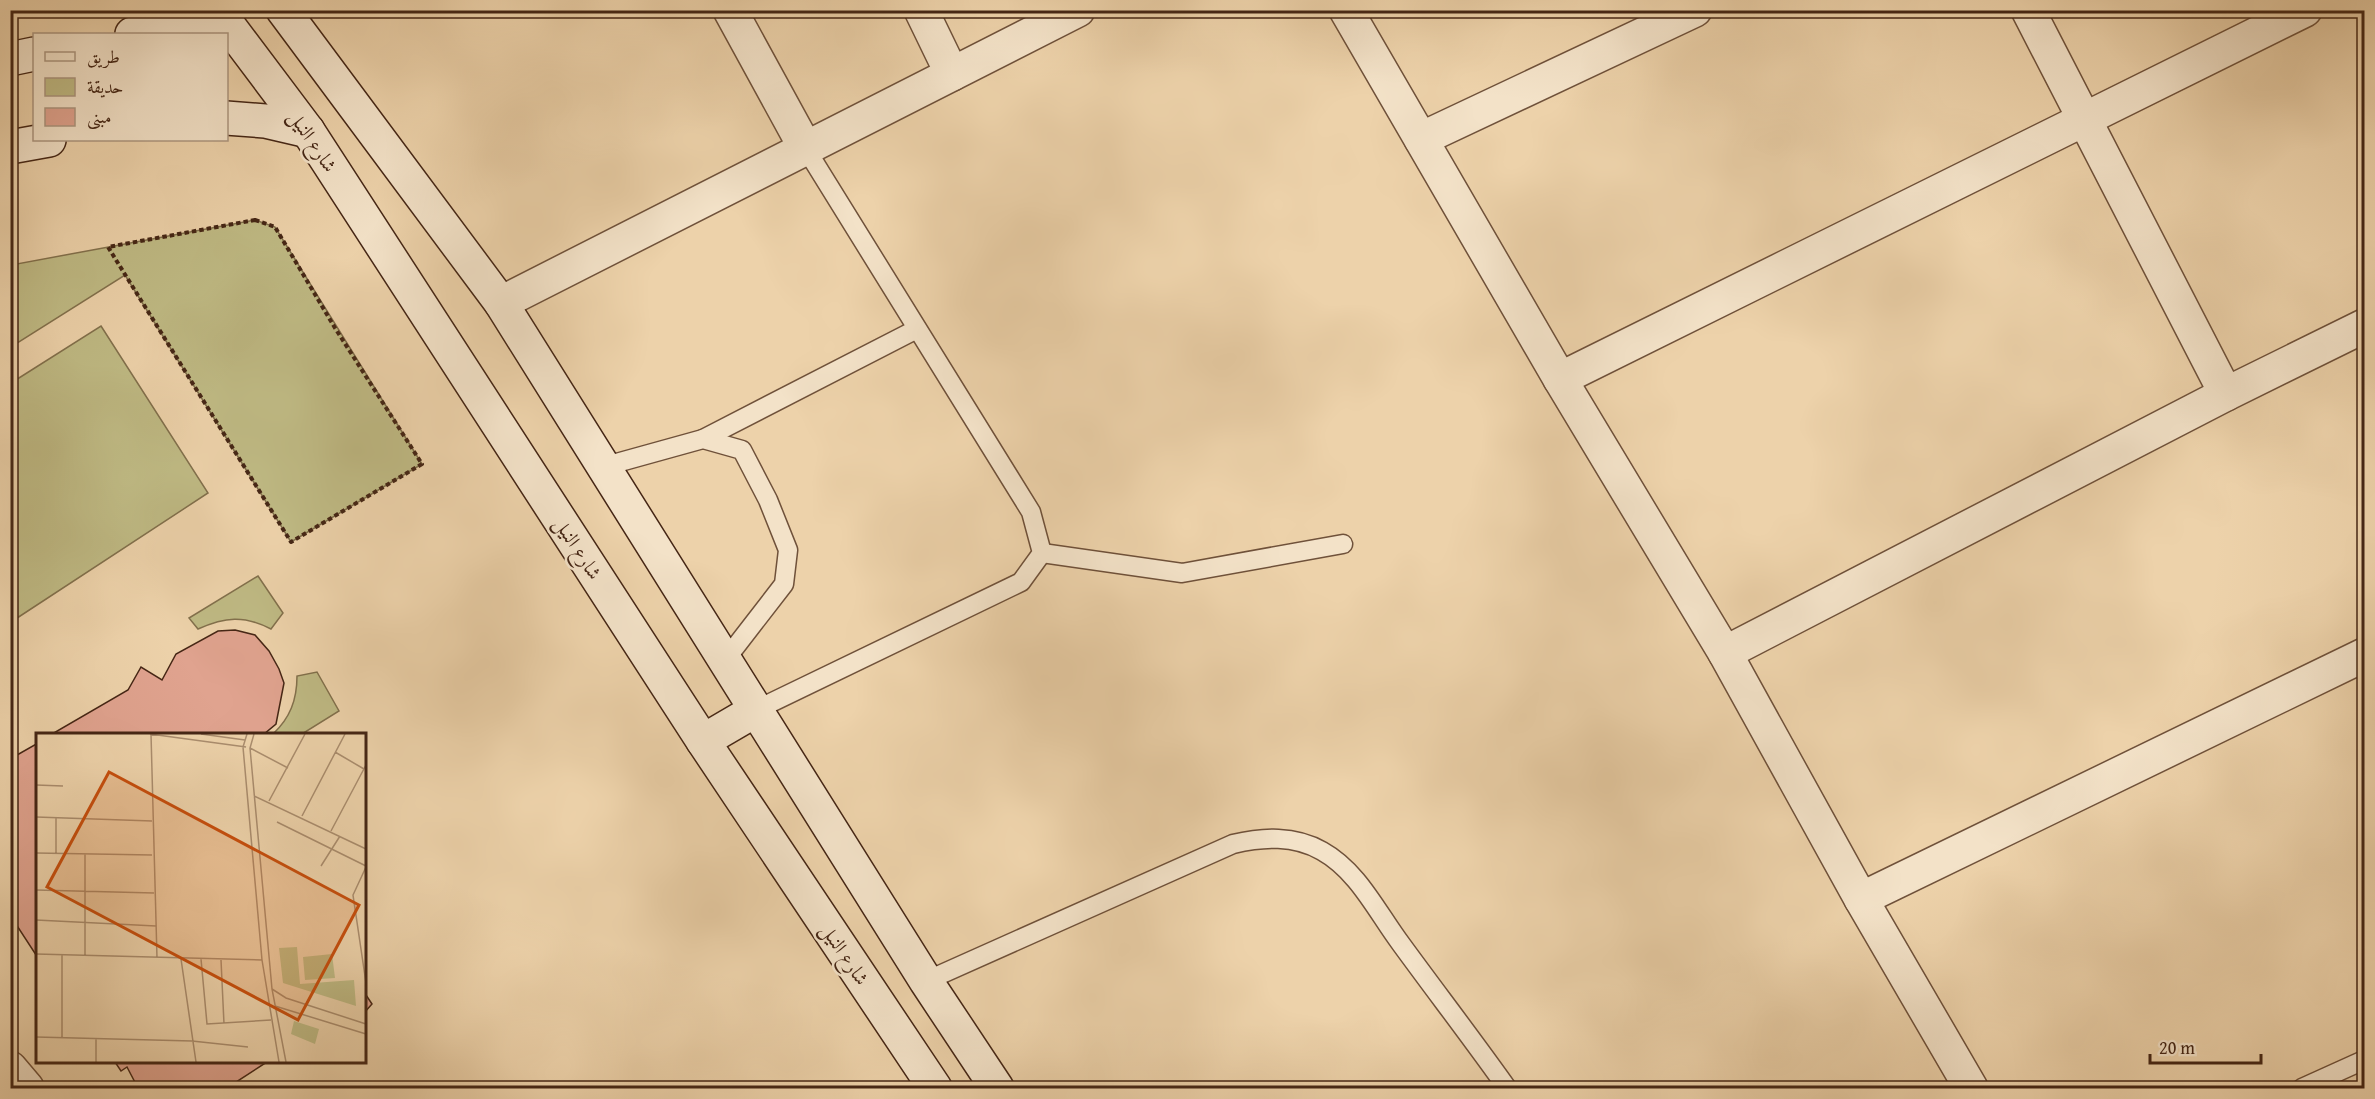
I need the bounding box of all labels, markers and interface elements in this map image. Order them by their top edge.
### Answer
legend [33,33,228,141]
text: طريق [87,43,120,70]
text: حديقة [87,73,123,100]
text: مبنى [87,103,112,130]
street label: شارع النيل [279,104,345,180]
street label: شارع النيل [544,511,610,587]
inset map [36,733,366,1063]
street label: شارع النيل [811,917,877,993]
scale bar [2150,1027,2261,1065]
text: 20 m [2159,1034,2195,1061]

